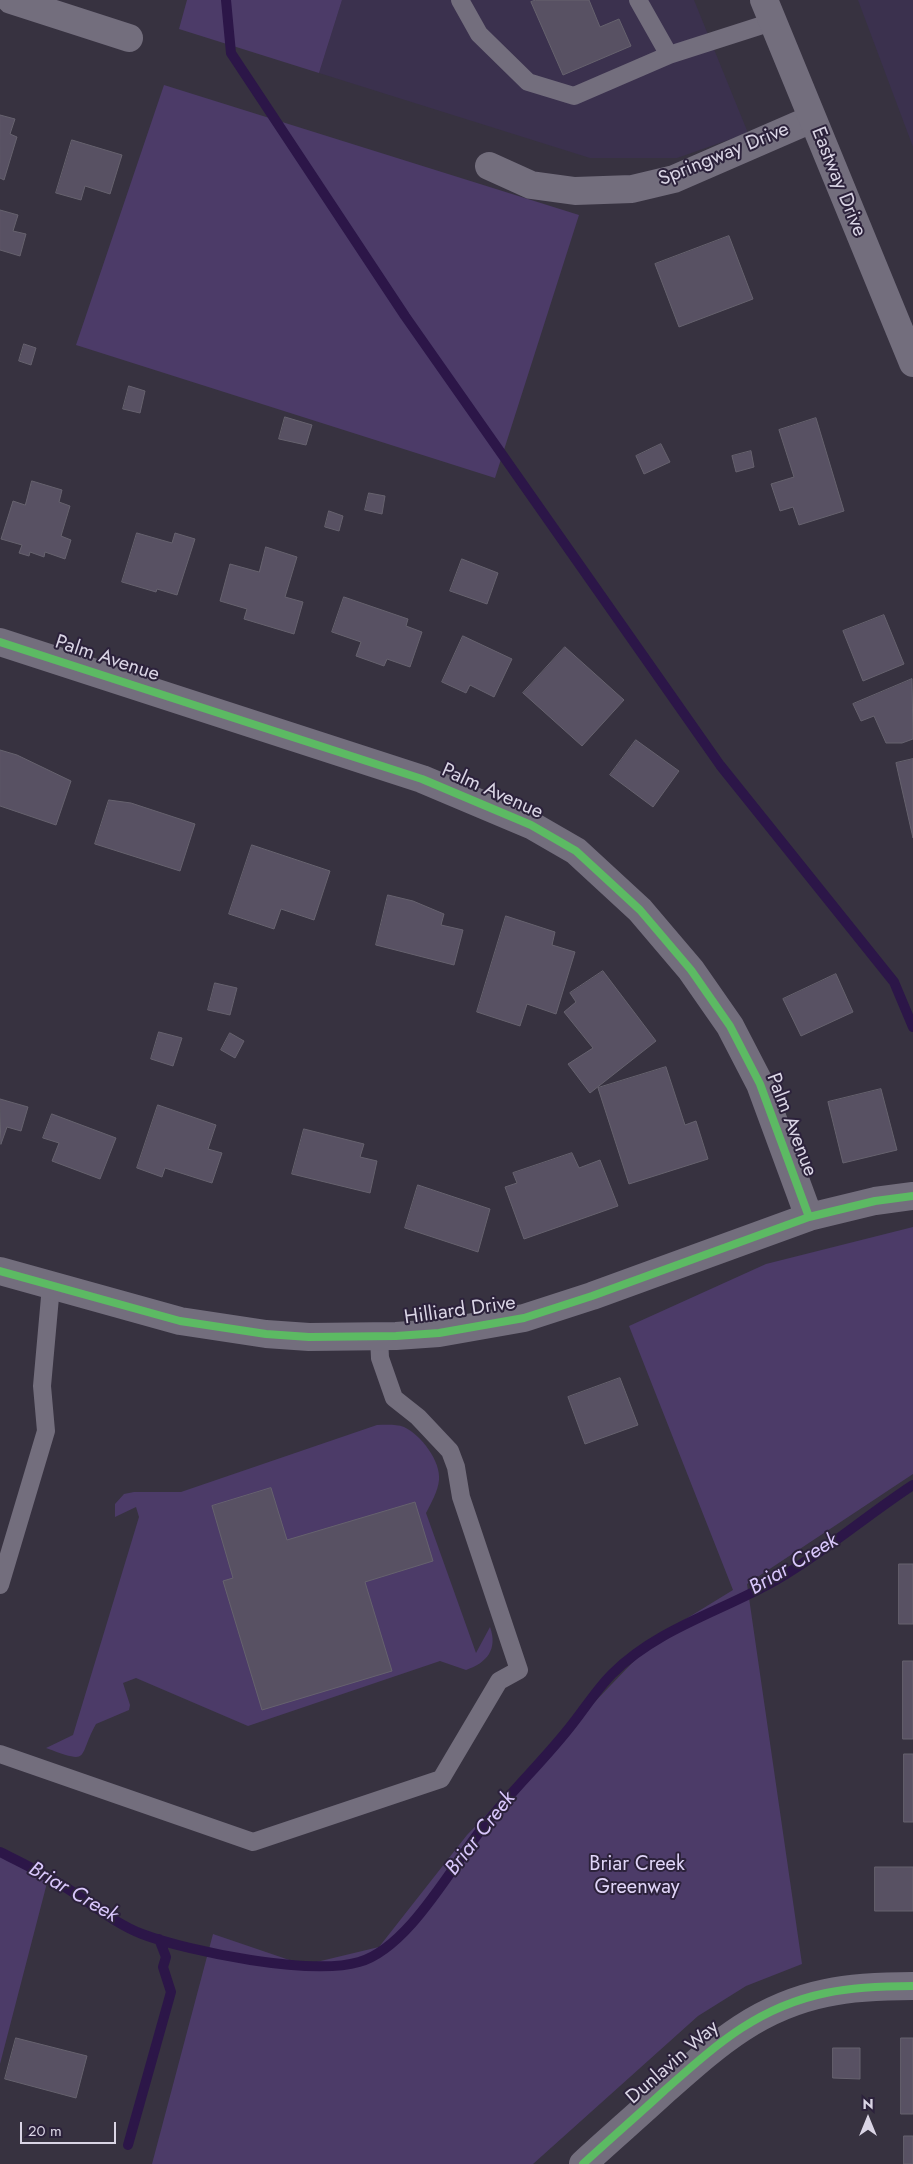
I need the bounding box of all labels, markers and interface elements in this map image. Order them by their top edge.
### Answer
street label: Springway Drive [655,118,793,192]
street label: Eastway Drive [805,124,871,240]
street label: Palm Avenue [52,631,162,687]
street label: Palm Avenue [438,759,546,825]
street label: Palm Avenue [760,1070,822,1180]
street label: Hilliard Drive [403,1291,517,1331]
water label: Briar Creek [745,1529,843,1601]
water label: Briar Creek [441,1787,521,1881]
park label: Briar Creek Greenway [589,1853,685,1900]
water label: Briar Creek [24,1857,122,1929]
street label: Dunlavin Way [622,2016,724,2110]
north arrow [843,2094,893,2144]
text: N [862,2094,874,2114]
scale bar [22,2112,119,2144]
text: 20 m [28,2120,62,2142]

